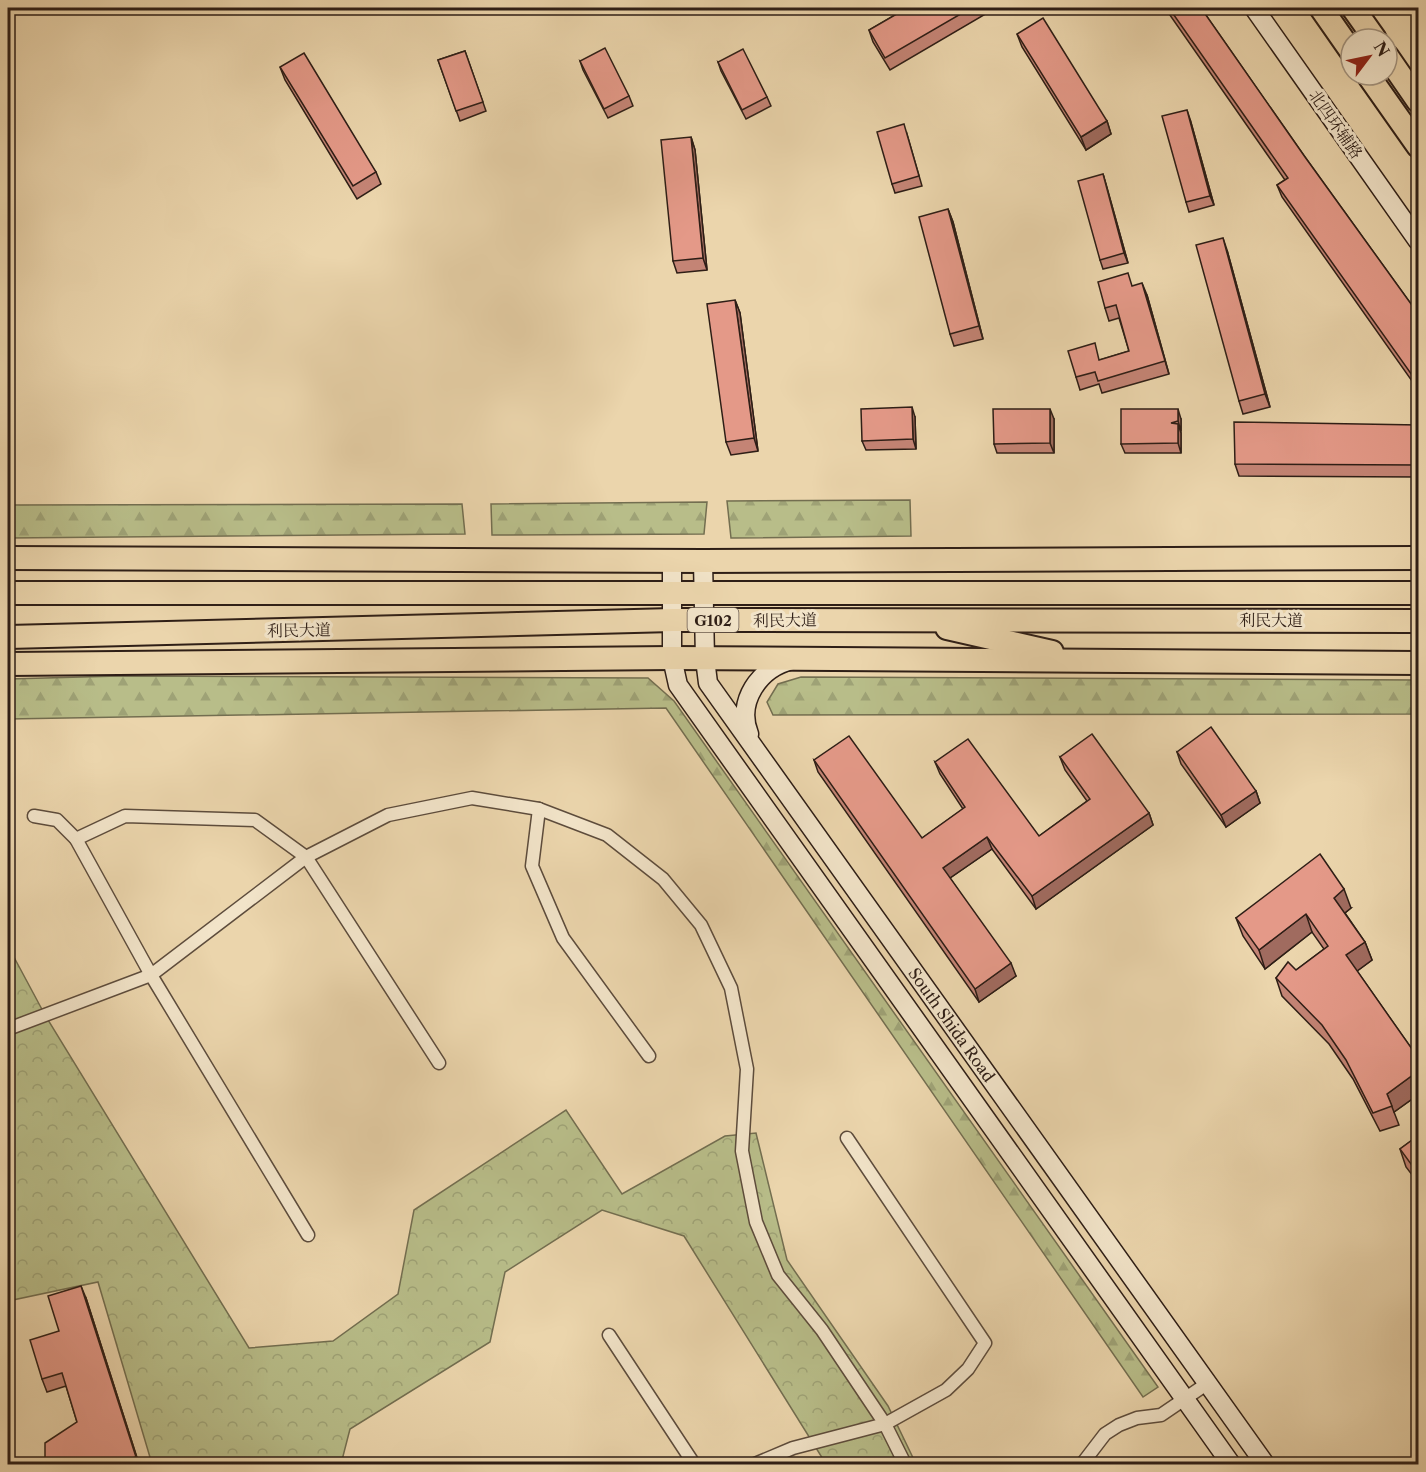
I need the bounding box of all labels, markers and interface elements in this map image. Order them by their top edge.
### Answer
north arrow [1339,27,1399,87]
text: N [1370,38,1394,60]
street label: 北四环辅路 [1305,85,1367,163]
road number: G102 [688,608,738,632]
street label: 利民大道 [753,609,817,631]
street label: 利民大道 [1239,610,1303,630]
street label: 利民大道 [267,619,331,641]
street label: South Shida Road [904,964,999,1086]

